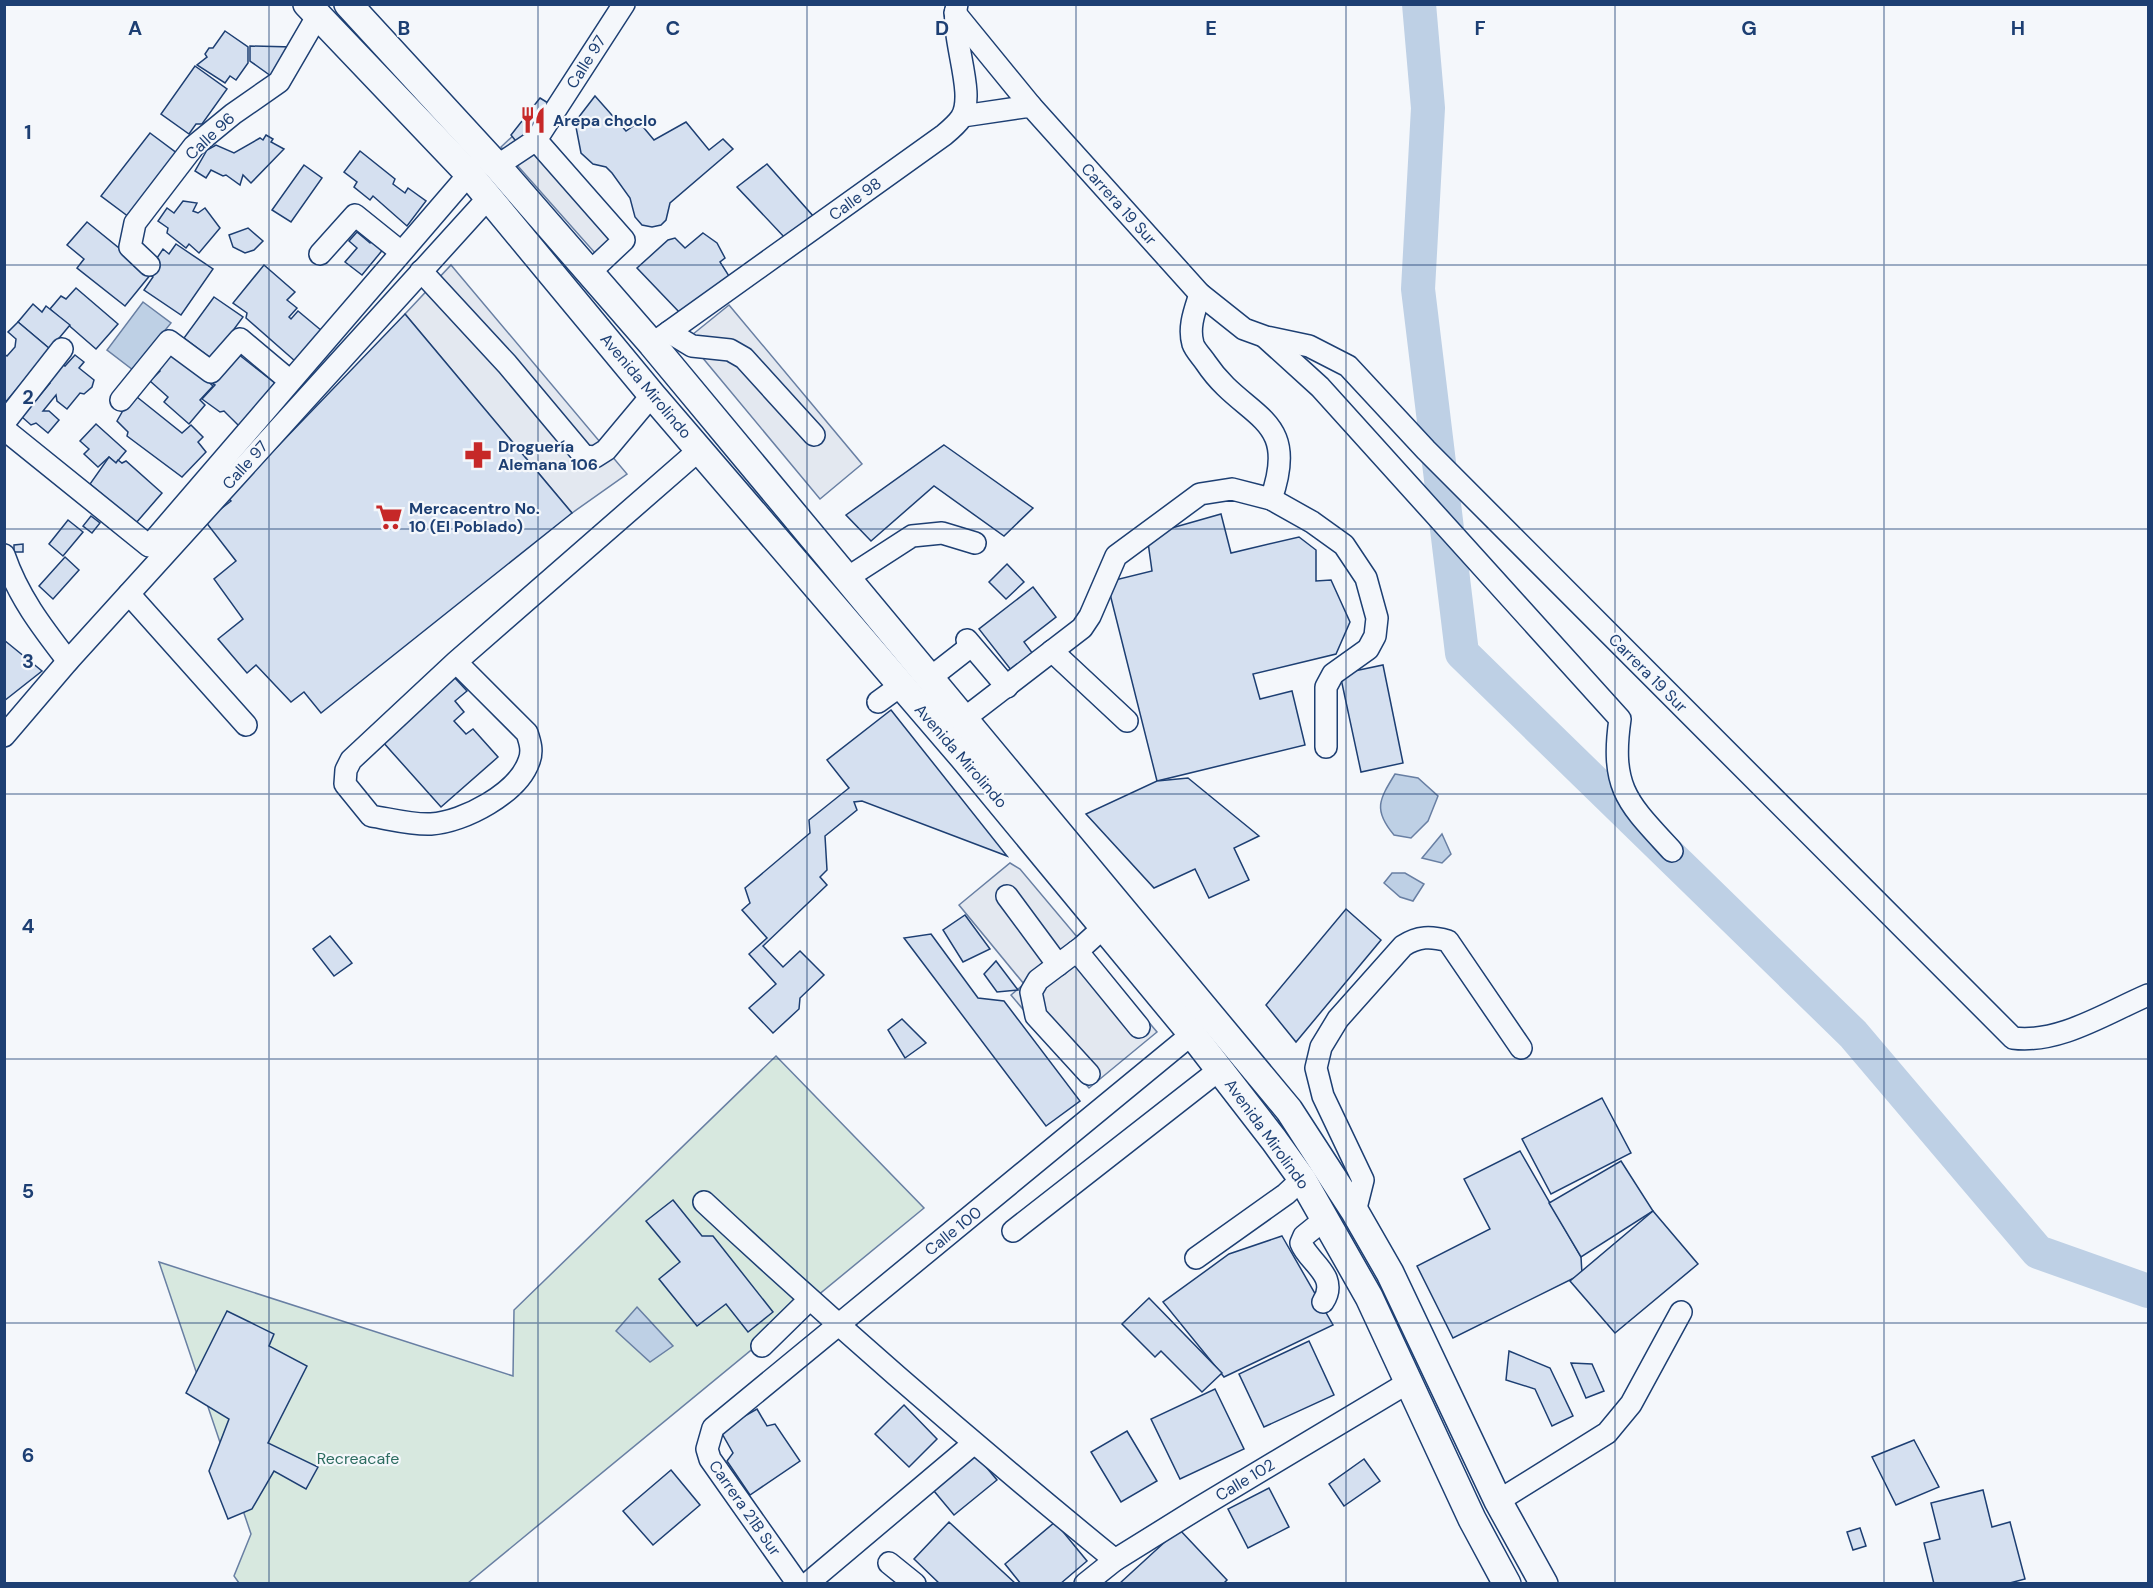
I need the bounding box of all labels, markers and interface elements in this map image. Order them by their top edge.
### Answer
text: A [128,15,142,41]
text: B [398,15,410,41]
text: C [666,15,680,41]
text: D [935,15,949,41]
text: E [1205,15,1217,41]
text: F [1474,15,1486,41]
text: G [1741,15,1757,41]
text: H [2011,15,2025,41]
street label: Calle 97 [562,31,610,93]
restaurant icon: Arepa choclo [518,105,548,135]
street label: Calle 96 [181,108,239,164]
place label: Arepa choclo [553,110,657,131]
text: 1 [24,119,32,145]
street label: Carrera 19 Sur [1077,159,1161,249]
street label: Calle 98 [824,173,886,225]
street label: Avenida Mirolindo [596,329,696,443]
text: 2 [22,384,34,410]
street label: Calle 97 [218,436,272,494]
place label: Droguería Alemana 106 [498,436,598,475]
pharmacy icon: Droguería Alemana 106 [463,440,493,470]
place label: Mercacentro No. 10 (El Poblado) [409,498,540,537]
supermarket icon: Mercacentro No. 10 (El Poblado) [374,502,404,532]
street label: Carrera 19 Sur [1604,629,1692,717]
text: 3 [22,648,34,674]
street label: Avenida Mirolindo [910,700,1012,812]
text: 4 [22,913,35,939]
street label: Avenida Mirolindo [1220,1075,1314,1193]
text: 5 [22,1178,34,1204]
street label: Calle 100 [920,1202,986,1260]
text: 6 [22,1442,34,1468]
park label: Recreacafe [317,1448,399,1469]
street label: Calle 102 [1211,1454,1279,1506]
street label: Carrera 21B Sur [704,1456,786,1560]

